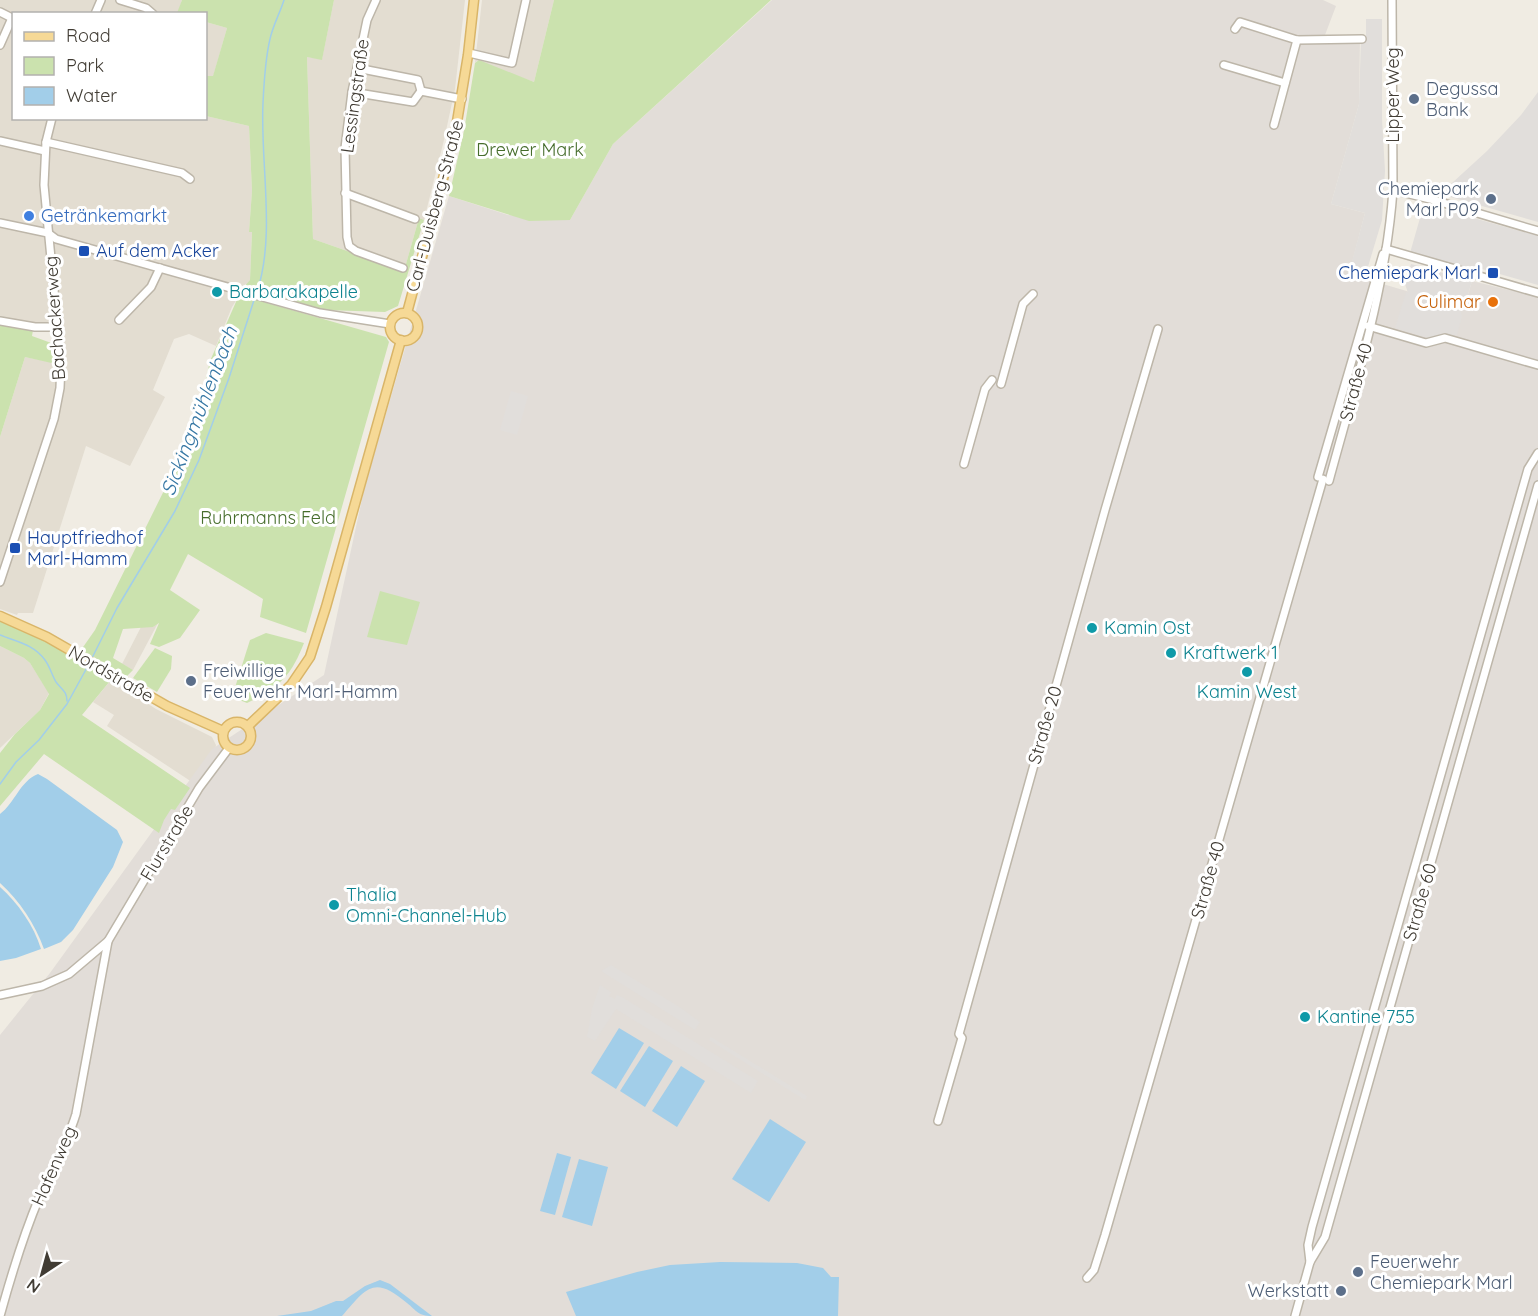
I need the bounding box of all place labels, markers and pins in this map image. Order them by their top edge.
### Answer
place label: Degussa Bank [1426,77,1498,121]
marker: Degussa Bank [1407,92,1421,106]
place label: Chemiepark Marl P09 [1378,177,1479,221]
marker: Chemiepark Marl P09 [1484,192,1498,206]
place label: Getränkemarkt [41,204,167,227]
marker: Getränkemarkt [22,209,36,223]
place label: Auf dem Acker [96,239,219,262]
marker: Auf dem Acker [77,244,91,258]
place label: Chemiepark Marl [1338,261,1481,284]
marker: Chemiepark Marl [1486,266,1500,280]
place label: Barbarakapelle [229,280,358,303]
marker: Barbarakapelle [210,285,224,299]
place label: Culimar [1417,290,1481,313]
marker: Culimar [1486,295,1500,309]
place label: Hauptfriedhof Marl-Hamm [27,526,144,570]
marker: Hauptfriedhof Marl-Hamm [8,541,22,555]
place label: Kamin Ost [1104,616,1191,639]
marker: Kamin Ost [1085,621,1099,635]
place label: Kraftwerk 1 [1183,641,1278,664]
marker: Kraftwerk 1 [1164,646,1178,660]
place label: Freiwillige Feuerwehr Marl-Hamm [203,659,398,703]
marker: Kamin West [1240,665,1254,679]
marker: Freiwillige Feuerwehr Marl-Hamm [184,674,198,688]
place label: Kamin West [1197,680,1297,703]
place label: Thalia Omni-Channel-Hub [346,883,507,927]
marker: Thalia Omni-Channel-Hub [327,898,341,912]
place label: Kantine 755 [1317,1005,1415,1028]
marker: Kantine 755 [1298,1010,1312,1024]
place label: Feuerwehr Chemiepark Marl [1370,1250,1513,1294]
marker: Feuerwehr Chemiepark Marl [1351,1265,1365,1279]
place label: Werkstatt [1248,1279,1329,1302]
marker: Werkstatt [1334,1284,1348,1298]

